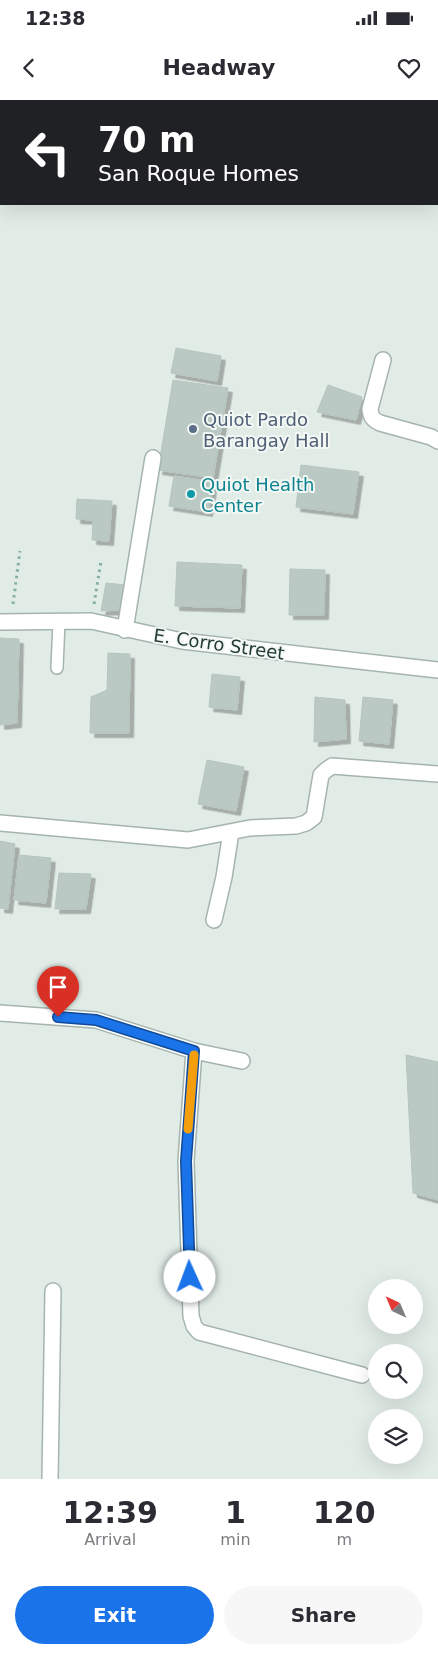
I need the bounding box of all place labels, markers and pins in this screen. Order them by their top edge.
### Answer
place label: Quiot Pardo Barangay Hall [203,409,330,451]
marker: Quiot Pardo Barangay Hall [187,423,199,435]
place label: Quiot Health Center [201,474,314,516]
marker: Quiot Health Center [185,488,197,500]
pin [37,966,79,1017]

